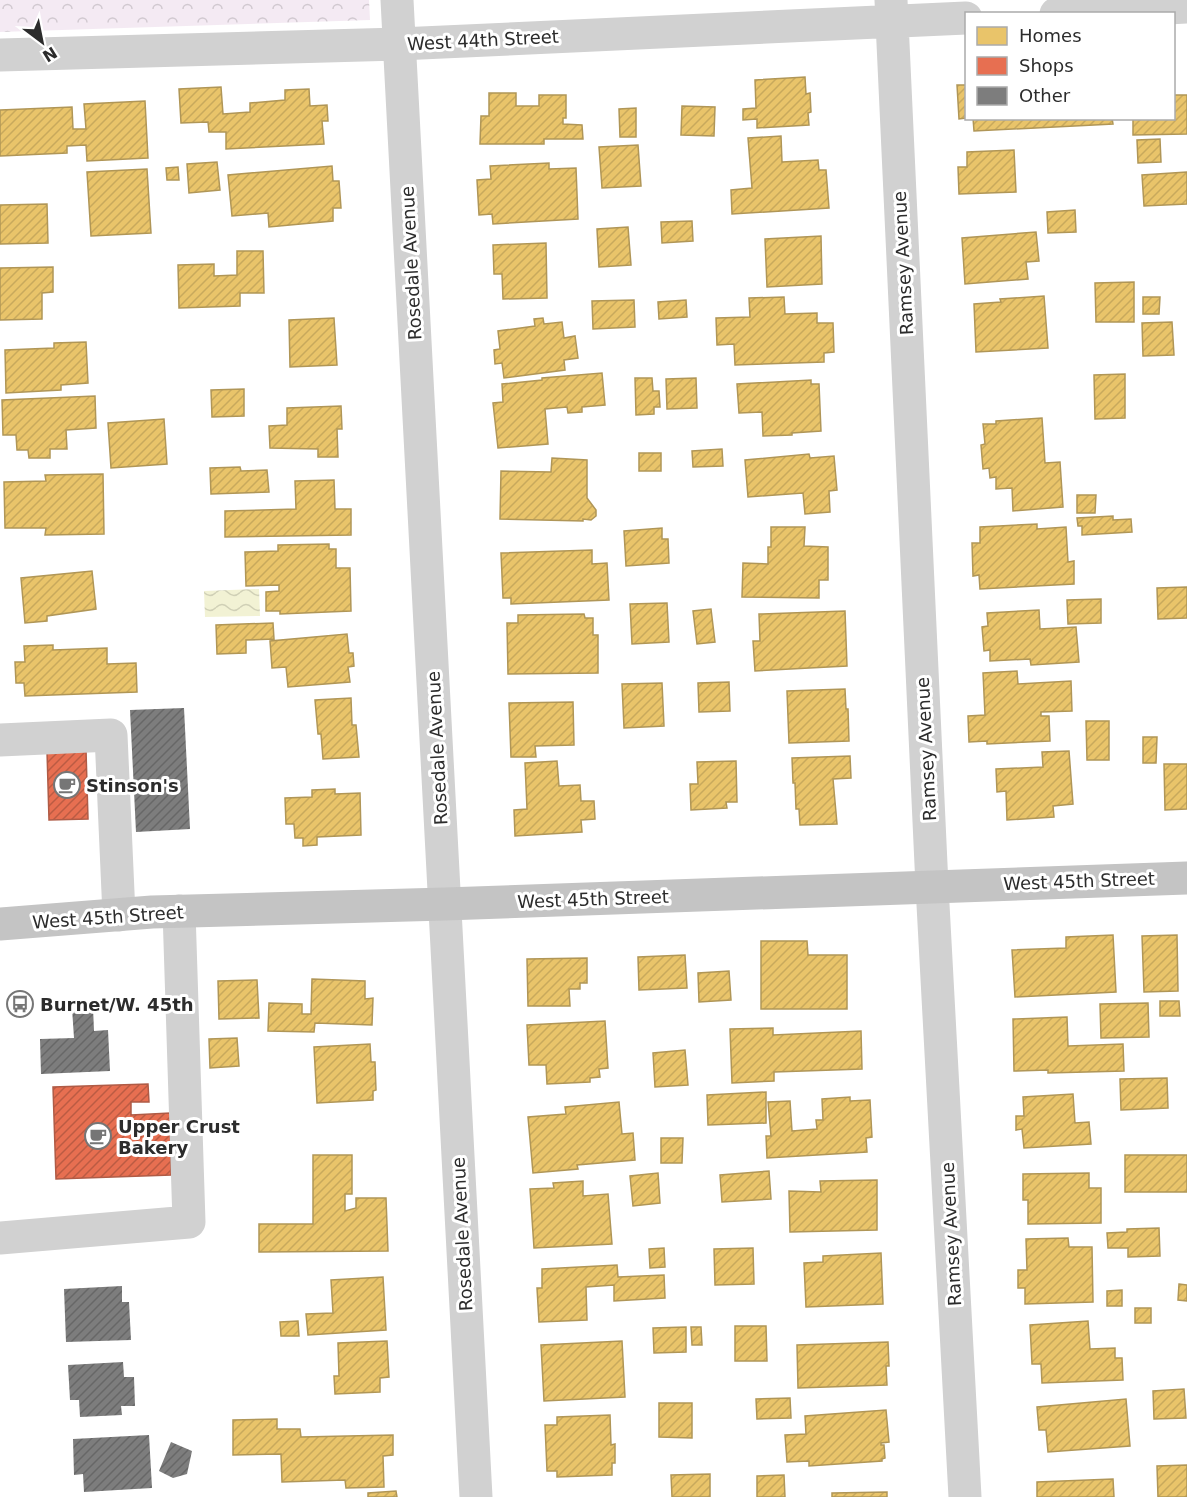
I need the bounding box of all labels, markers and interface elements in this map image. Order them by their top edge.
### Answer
north arrow [12,12,72,72]
legend [965,12,1175,120]
text: Homes [1019,25,1082,46]
street label: West 44th Street [407,26,559,54]
text: N [39,43,60,66]
text: Shops [1019,55,1074,76]
text: Other [1019,85,1071,106]
street label: Rosedale Avenue [396,185,426,341]
street label: Ramsey Avenue [889,190,917,336]
street label: Rosedale Avenue [422,670,452,826]
street label: Ramsey Avenue [912,676,940,822]
cafe icon: Stinson's [52,770,82,800]
place label: Stinson's [86,775,179,796]
street label: West 45th Street [1003,868,1155,894]
street label: West 45th Street [517,886,669,912]
street label: West 45th Street [32,901,184,933]
bus stop icon: Burnet/W. 45th [5,989,35,1019]
place label: Burnet/W. 45th [40,994,194,1015]
place label: Upper Crust Bakery [118,1116,240,1158]
cafe icon: Upper Crust Bakery [83,1121,113,1151]
street label: Rosedale Avenue [447,1156,477,1312]
street label: Ramsey Avenue [937,1161,965,1307]

